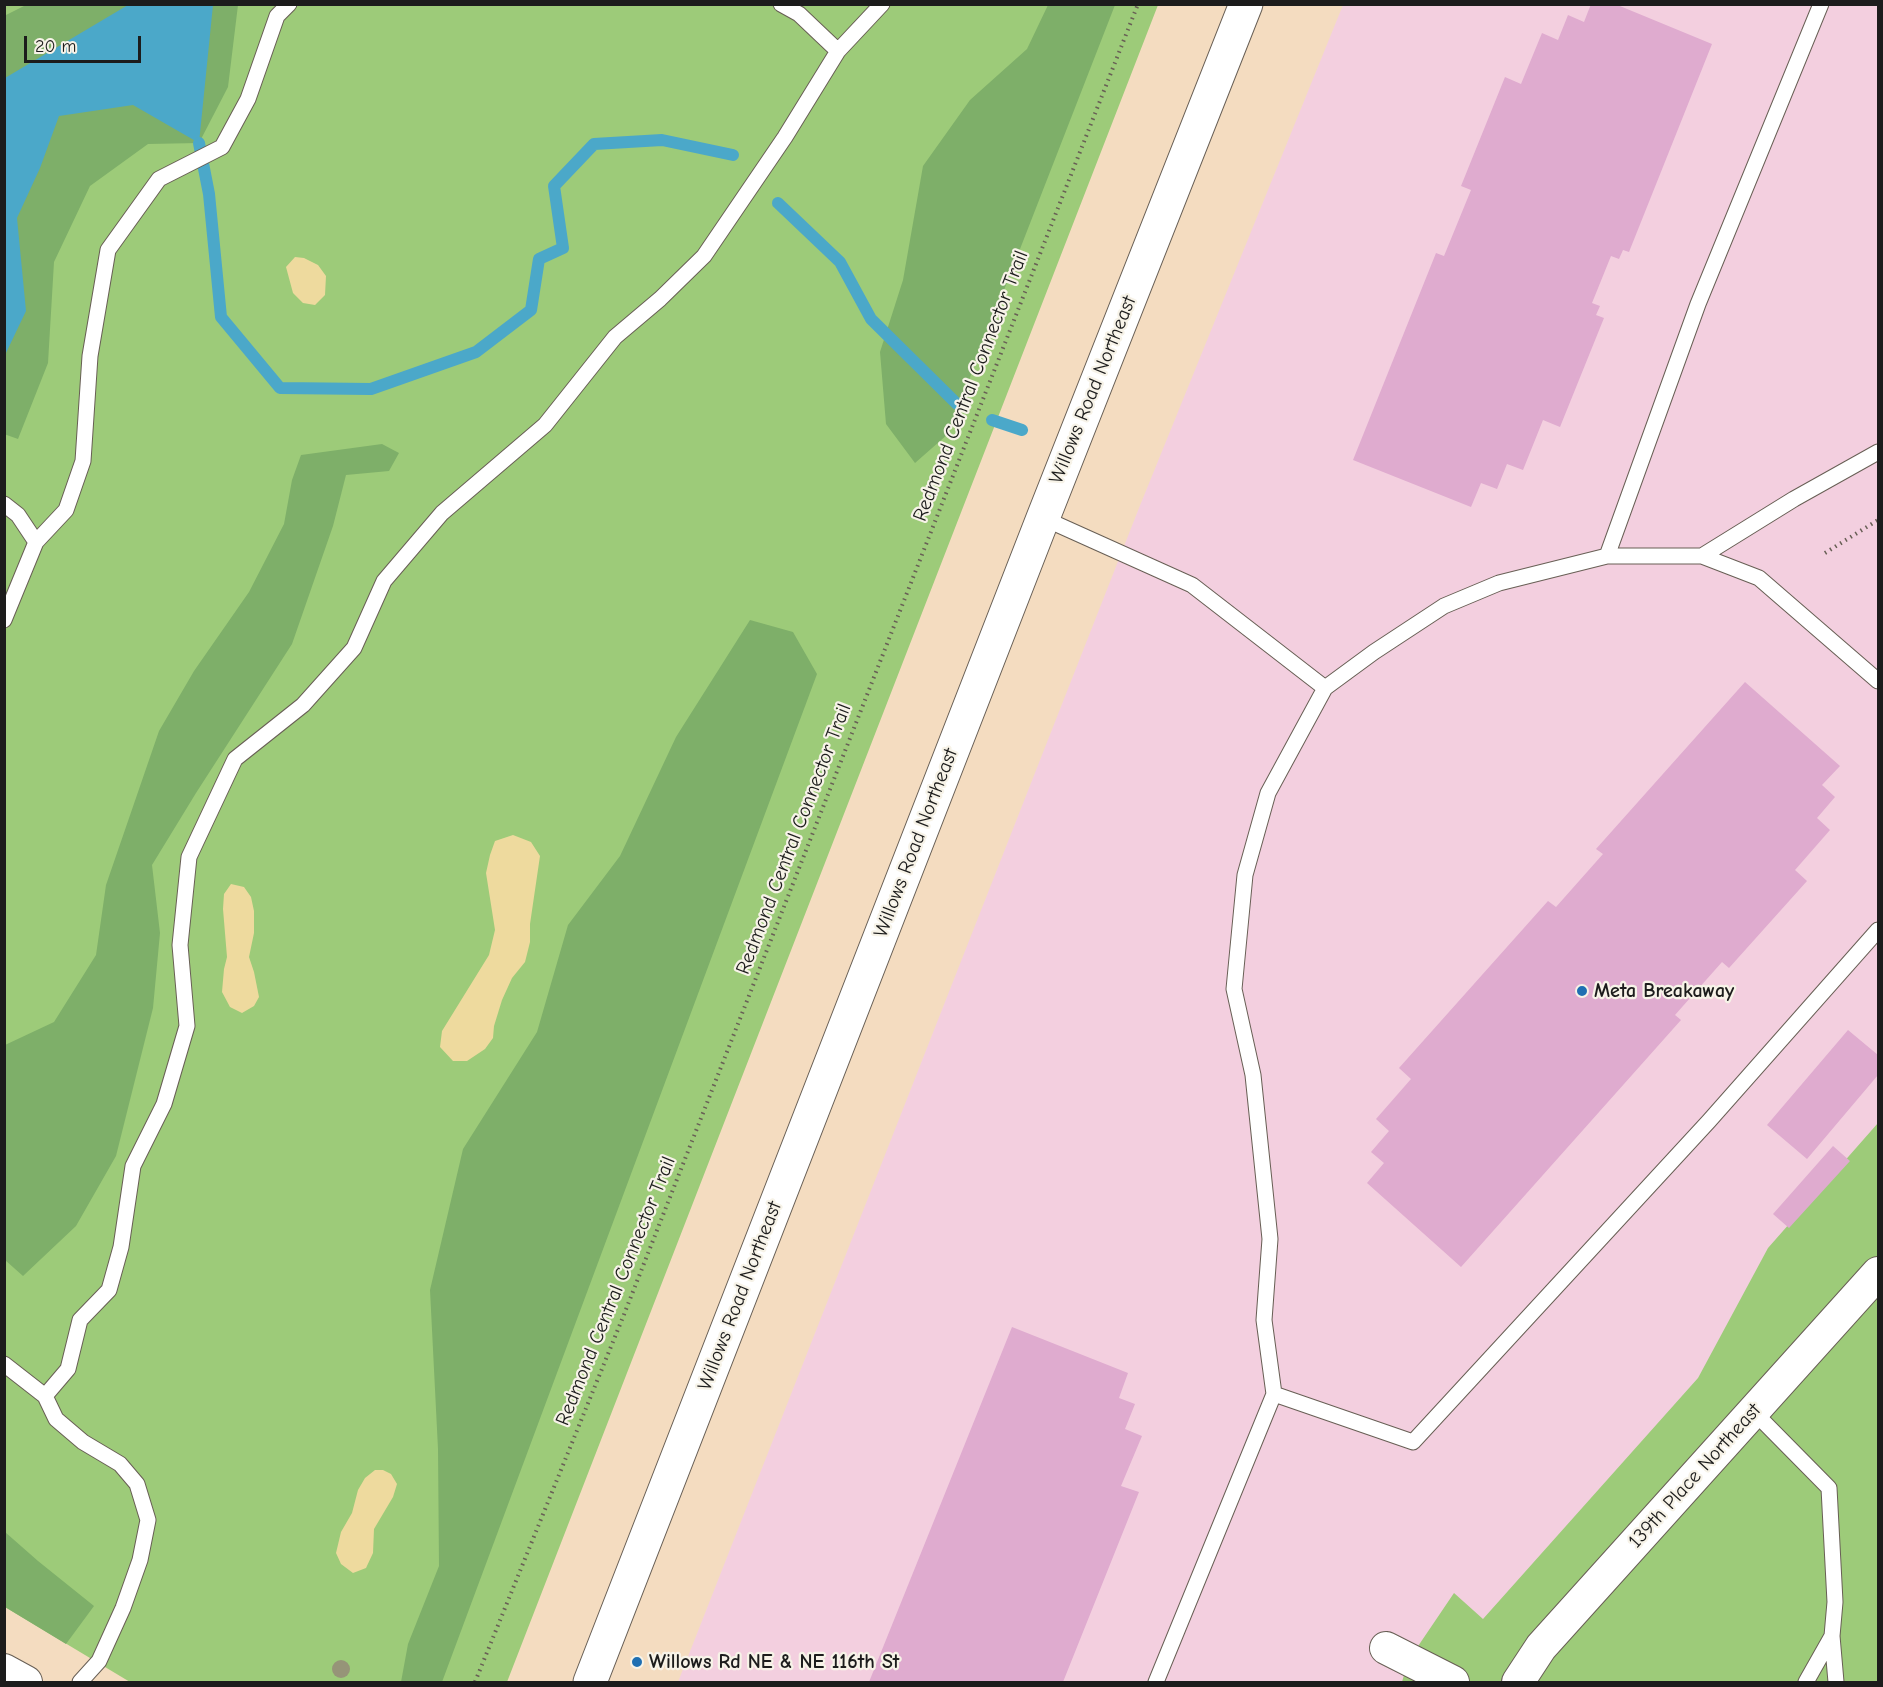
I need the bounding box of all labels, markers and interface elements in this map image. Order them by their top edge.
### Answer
scale bar [27,24,144,62]
text: 20 m [35,36,76,57]
street label: Redmond Central Connector Trail [908,247,1034,525]
street label: Willows Road Northeast [1044,293,1142,487]
street label: Redmond Central Connector Trail [731,700,857,978]
street label: Willows Road Northeast [869,745,963,941]
place label: Meta Breakaway [1594,979,1734,1003]
marker: Meta Breakaway [1575,984,1589,998]
street label: Redmond Central Connector Trail [551,1153,681,1429]
street label: Willows Road Northeast [693,1198,787,1394]
street label: 139th Place Northeast [1624,1399,1766,1553]
place label: Willows Rd NE & NE 116th St [649,1650,899,1674]
marker: Willows Rd NE & NE 116th St [630,1655,644,1669]

